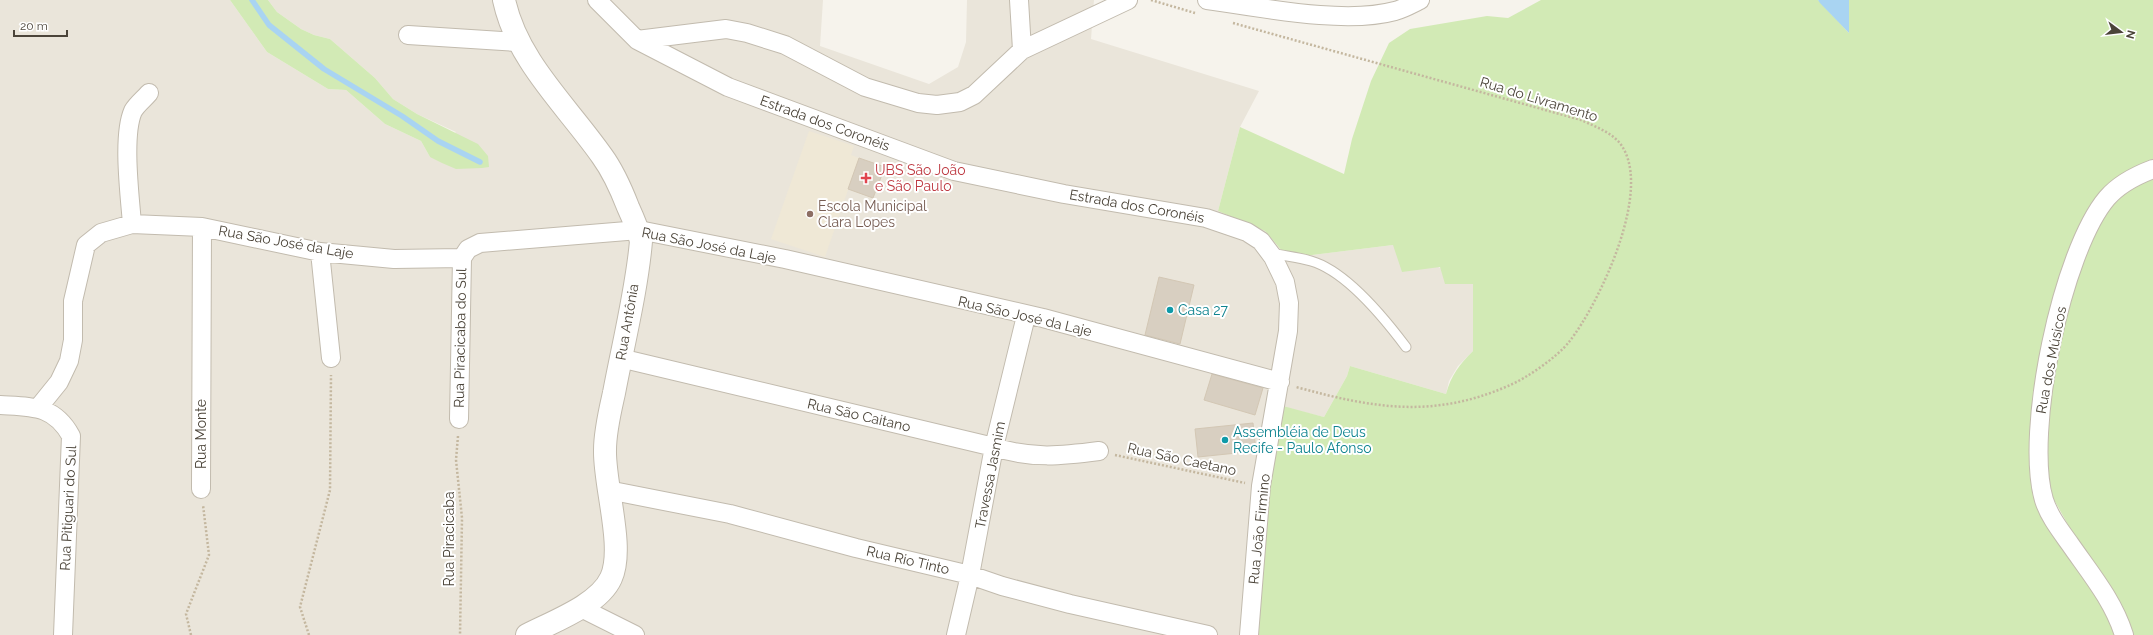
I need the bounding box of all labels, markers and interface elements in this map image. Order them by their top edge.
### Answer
scale bar [14,12,67,38]
north arrow [2101,12,2141,52]
text: 20 m [20,19,48,33]
text: N [2123,29,2138,40]
street label: Rua do Livramento [1478,73,1600,125]
street label: Estrada dos Coronéis [758,92,892,154]
place label: UBS São João e São Paulo [875,162,966,194]
marker: UBS São João e São Paulo [860,172,872,184]
street label: Estrada dos Coronéis [1068,186,1206,226]
place label: Escola Municipal Clara Lopes [818,198,927,230]
marker: Escola Municipal Clara Lopes [805,209,815,219]
street label: Rua São José da Laje [217,222,355,262]
street label: Rua São José da Laje [640,224,778,266]
street label: Rua Piracicaba do Sul [451,268,469,408]
street label: Rua Antônia [612,282,642,362]
street label: Rua São José da Laje [957,293,1093,339]
place label: Casa 27 [1178,302,1228,318]
marker: Casa 27 [1165,305,1175,315]
street label: Rua dos Músicos [2033,305,2069,415]
street label: Rua São Caitano [806,395,912,435]
street label: Rua Monte [193,399,209,469]
street label: Travessa Jasmim [972,420,1008,530]
place label: Assembléia de Deus Recife - Paulo Afonso [1233,424,1372,456]
marker: Assembléia de Deus Recife - Paulo Afonso [1220,435,1230,445]
street label: Rua São Caetano [1126,440,1238,478]
street label: Rua Pitiguari do Sul [57,445,79,571]
street label: Rua João Firmino [1245,473,1273,585]
street label: Rua Piracicaba [441,491,457,587]
street label: Rua Rio Tinto [865,543,951,577]

